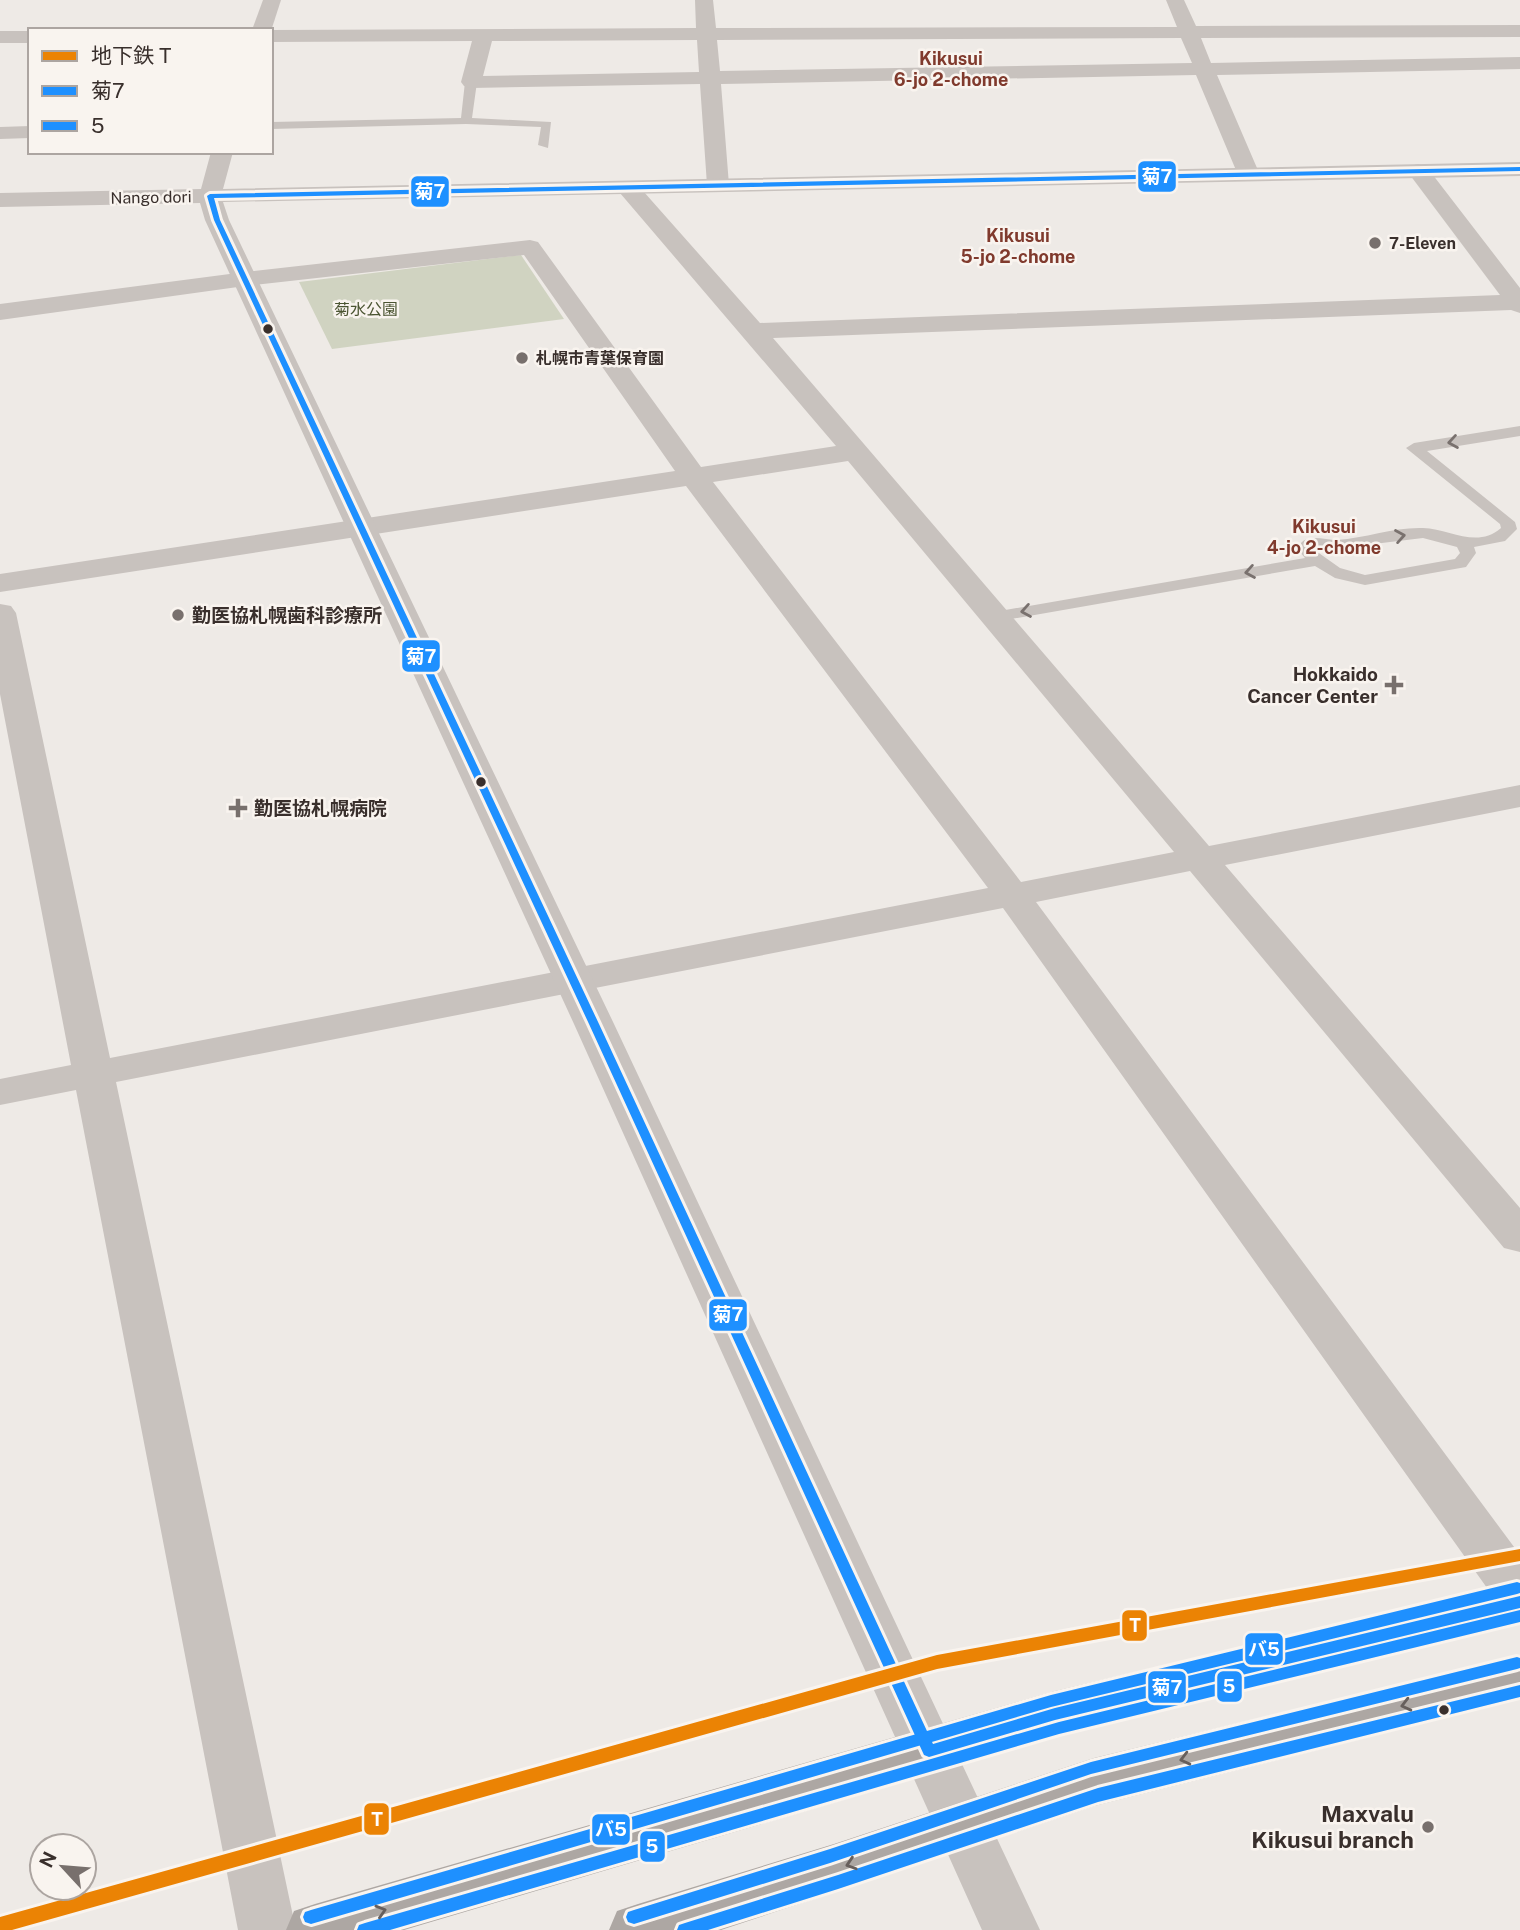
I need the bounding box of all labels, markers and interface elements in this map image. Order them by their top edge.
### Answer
legend [28,28,273,154]
text: 地下鉄 T [91,43,172,68]
district label: Kikusui 6-jo 2-chome [894,48,1008,90]
text: 菊7 [91,78,125,103]
text: 5 [91,113,104,138]
line badge: 菊7 [1137,160,1177,193]
text: 菊7 [1142,165,1173,187]
line badge: 菊7 [410,175,450,208]
text: 菊7 [415,180,446,202]
street label: Nango dori [110,187,192,208]
district label: Kikusui 5-jo 2-chome [961,225,1075,267]
place label: 7-Eleven [1389,234,1456,253]
marker: 7-Eleven [1367,235,1383,251]
park label: 菊水公園 [334,300,398,319]
unlabelled marker [261,322,275,336]
place label: 札幌市青葉保育園 [536,349,664,368]
marker: 札幌市青葉保育園 [514,350,530,366]
one-way arrow [1447,434,1459,449]
district label: Kikusui 4-jo 2-chome [1267,516,1381,558]
one-way arrow [1394,529,1406,544]
one-way arrow [1244,564,1256,579]
one-way arrow [1020,603,1032,618]
place label: 勤医協札幌歯科診療所 [192,604,382,626]
marker: 勤医協札幌歯科診療所 [170,607,186,623]
line badge: 菊7 [401,639,441,673]
text: 菊7 [406,645,437,667]
place label: Hokkaido Cancer Center [1247,663,1378,707]
marker: Hokkaido Cancer Center [1384,675,1404,695]
unlabelled marker [474,775,488,789]
place label: 勤医協札幌病院 [254,797,387,819]
marker: 勤医協札幌病院 [228,798,248,818]
line badge: 菊7 [708,1298,748,1332]
text: 菊7 [713,1303,744,1325]
line badge: T [1121,1609,1148,1642]
text: T [1129,1614,1141,1636]
line badge: バ5 [1244,1632,1284,1666]
text: バ5 [1248,1638,1280,1660]
line badge: 菊7 [1147,1670,1187,1704]
line badge: 5 [1216,1670,1243,1703]
text: 5 [1223,1675,1235,1697]
text: 菊7 [1152,1676,1183,1698]
one-way arrow [1400,1697,1412,1711]
unlabelled marker [1437,1703,1451,1717]
one-way arrow [1179,1751,1191,1766]
place label: Maxvalu Kikusui branch [1251,1800,1414,1853]
line badge: T [363,1802,390,1836]
text: T [371,1808,383,1830]
line badge: バ5 [591,1813,631,1846]
text: バ5 [595,1818,627,1840]
marker: Maxvalu Kikusui branch [1420,1819,1436,1835]
line badge: 5 [639,1830,666,1863]
north arrow [28,1832,98,1902]
text: 5 [646,1835,658,1857]
text: N [35,1848,61,1871]
one-way arrow [846,1855,858,1870]
one-way arrow [375,1904,387,1919]

